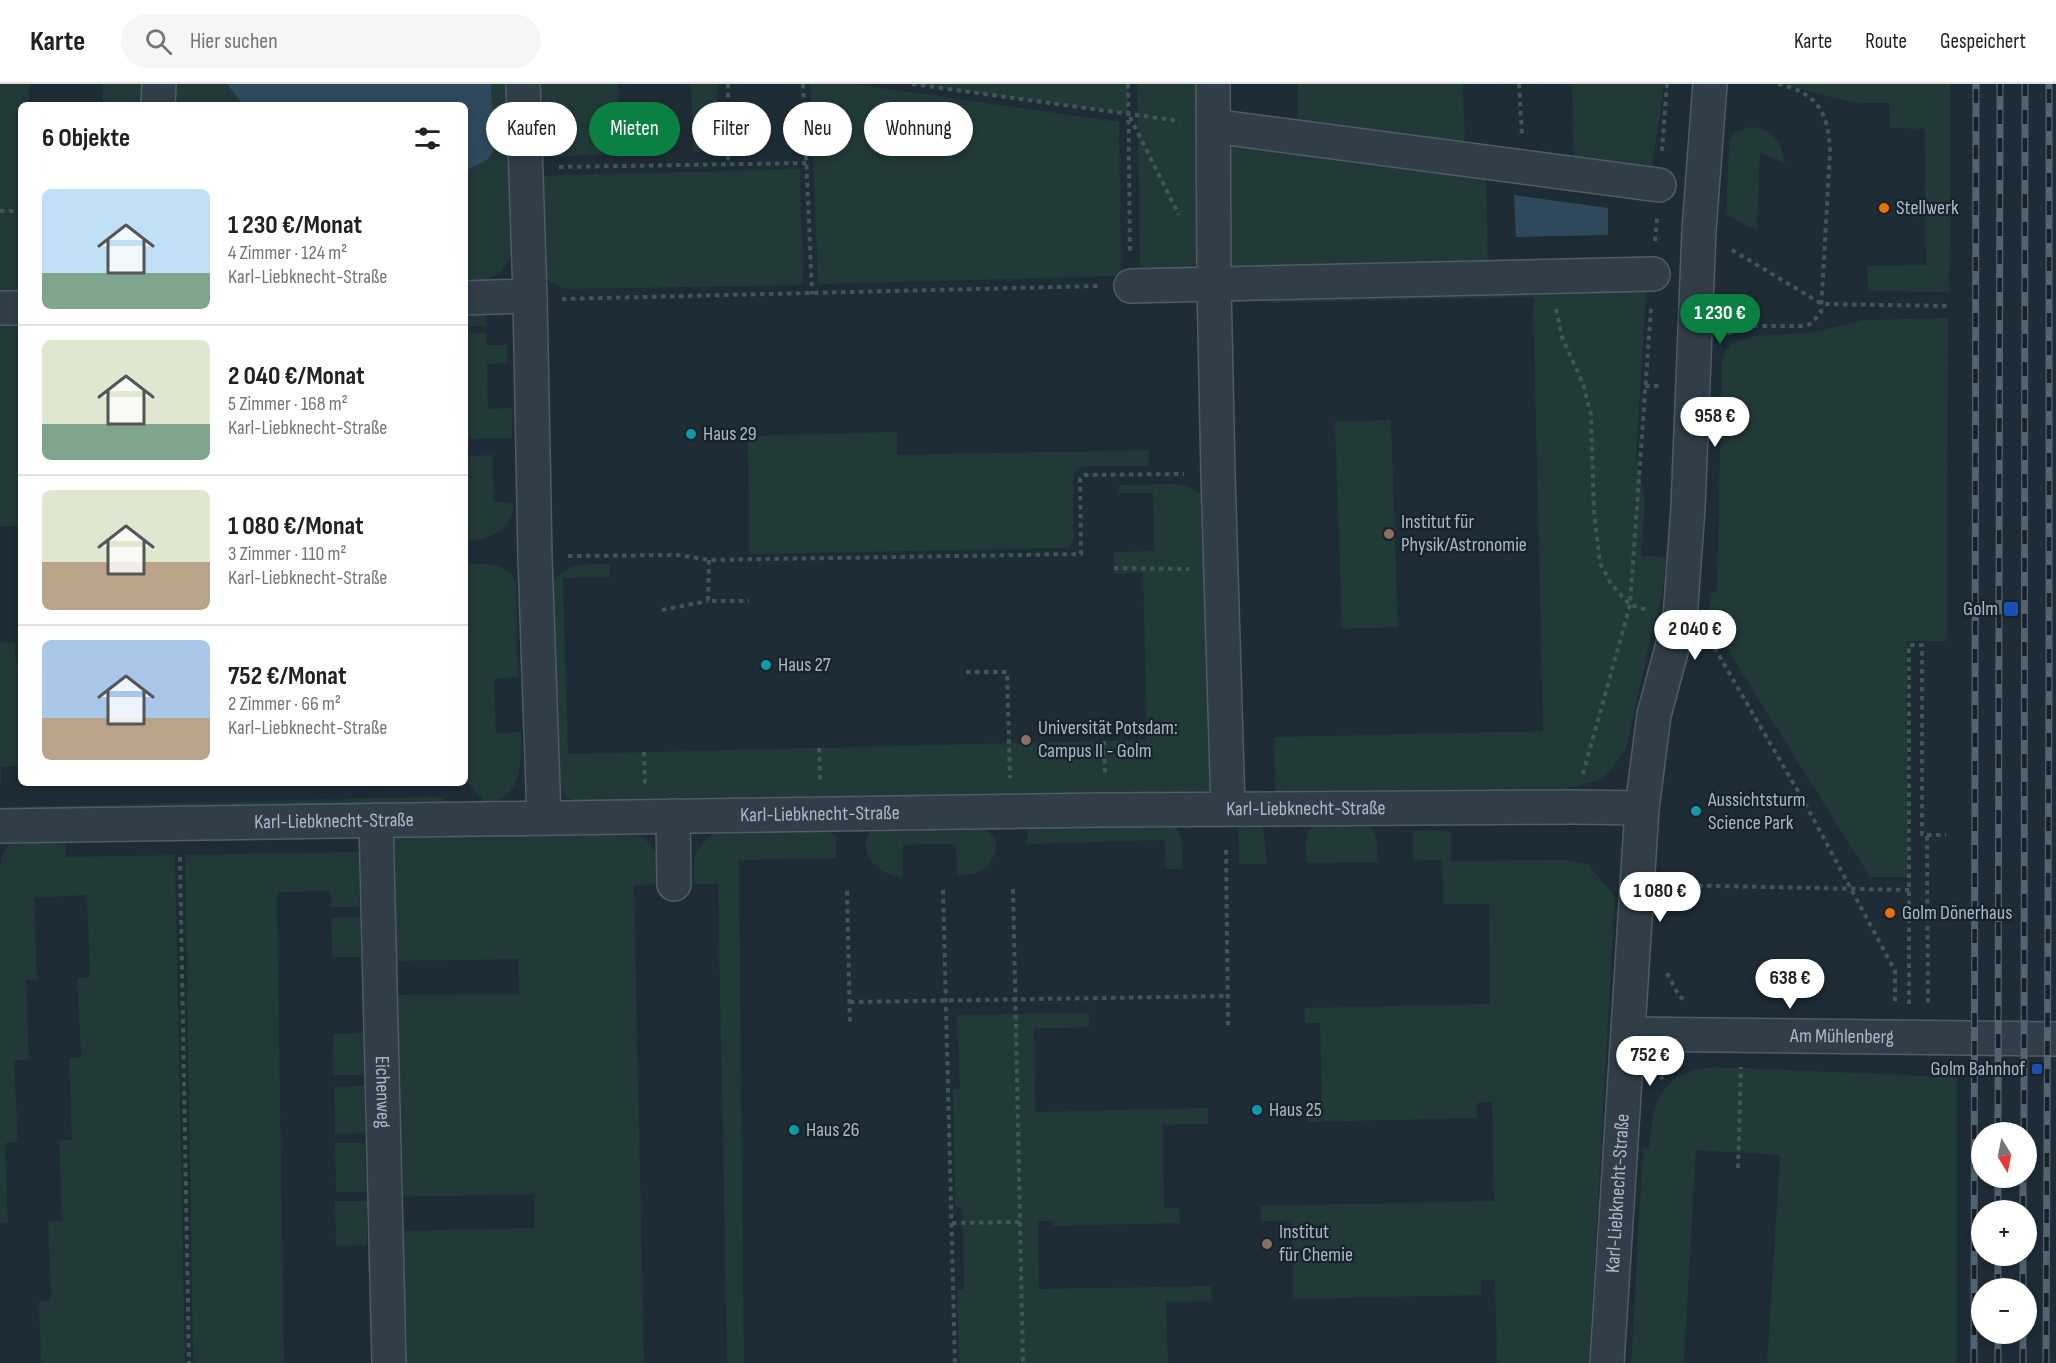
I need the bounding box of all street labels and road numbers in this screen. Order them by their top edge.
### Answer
street label: Karl-Liebknecht-Straße [1226,796,1386,821]
street label: Karl-Liebknecht-Straße [740,801,900,827]
street label: Karl-Liebknecht-Straße [254,808,414,834]
street label: Am Mühlenberg [1789,1024,1894,1049]
street label: Eichenweg [370,1055,395,1128]
street label: Karl-Liebknecht-Straße [1601,1113,1635,1274]

